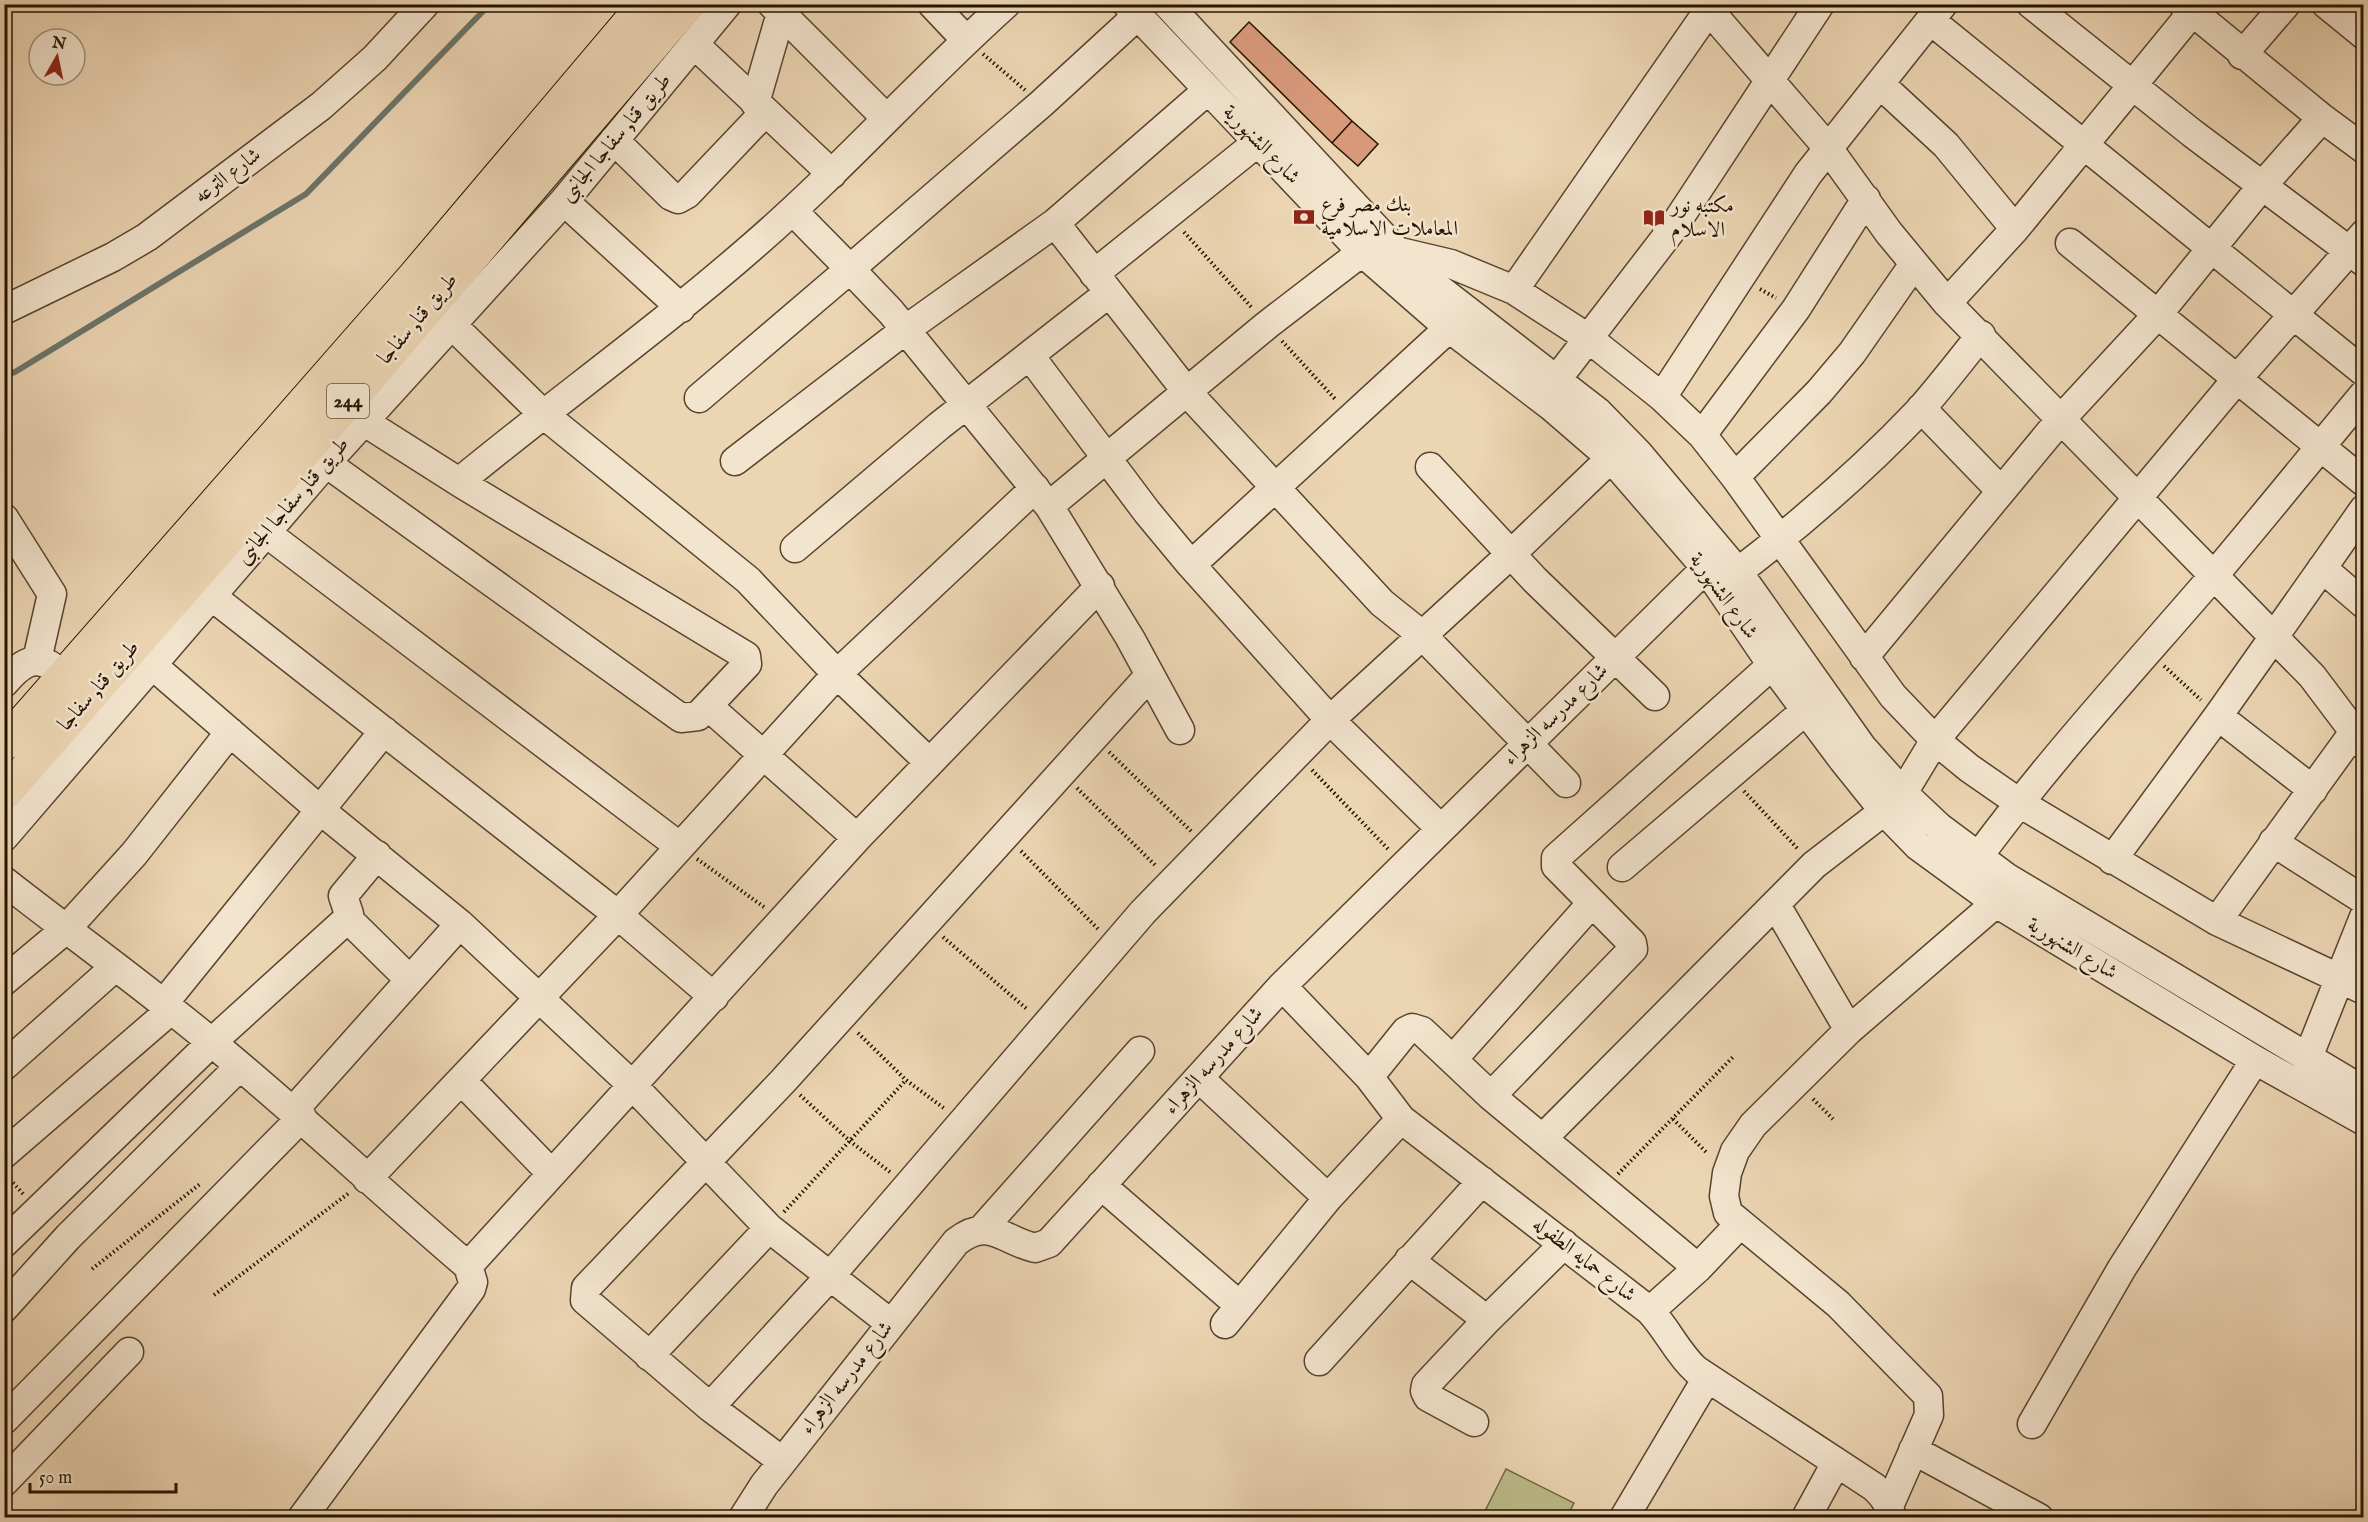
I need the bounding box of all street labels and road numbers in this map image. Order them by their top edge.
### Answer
street label: طريق قنا, سفاجا الجانبى [554,68,678,208]
street label: شارع الشنهورية [1214,99,1306,193]
street label: شارع الترعه [189,142,269,212]
street label: طريق قنا, سفاجا [372,268,464,370]
road number: 244 [327,384,369,418]
street label: طريق قنا, سفاجا الجانبى [230,432,356,570]
street label: شارع الشنهورية [1680,547,1764,647]
street label: طريق قنا, سفاجا [52,635,146,737]
street label: شارع مدرسه الزهراء [1498,658,1617,774]
street label: شارع الشنهورية [2020,911,2122,989]
street label: شارع مدرسه الزهراء [1158,1001,1272,1123]
street label: شارع حمايه الطفوله [1525,1211,1641,1311]
street label: شارع مدرسه الزهراء [794,1316,902,1442]

